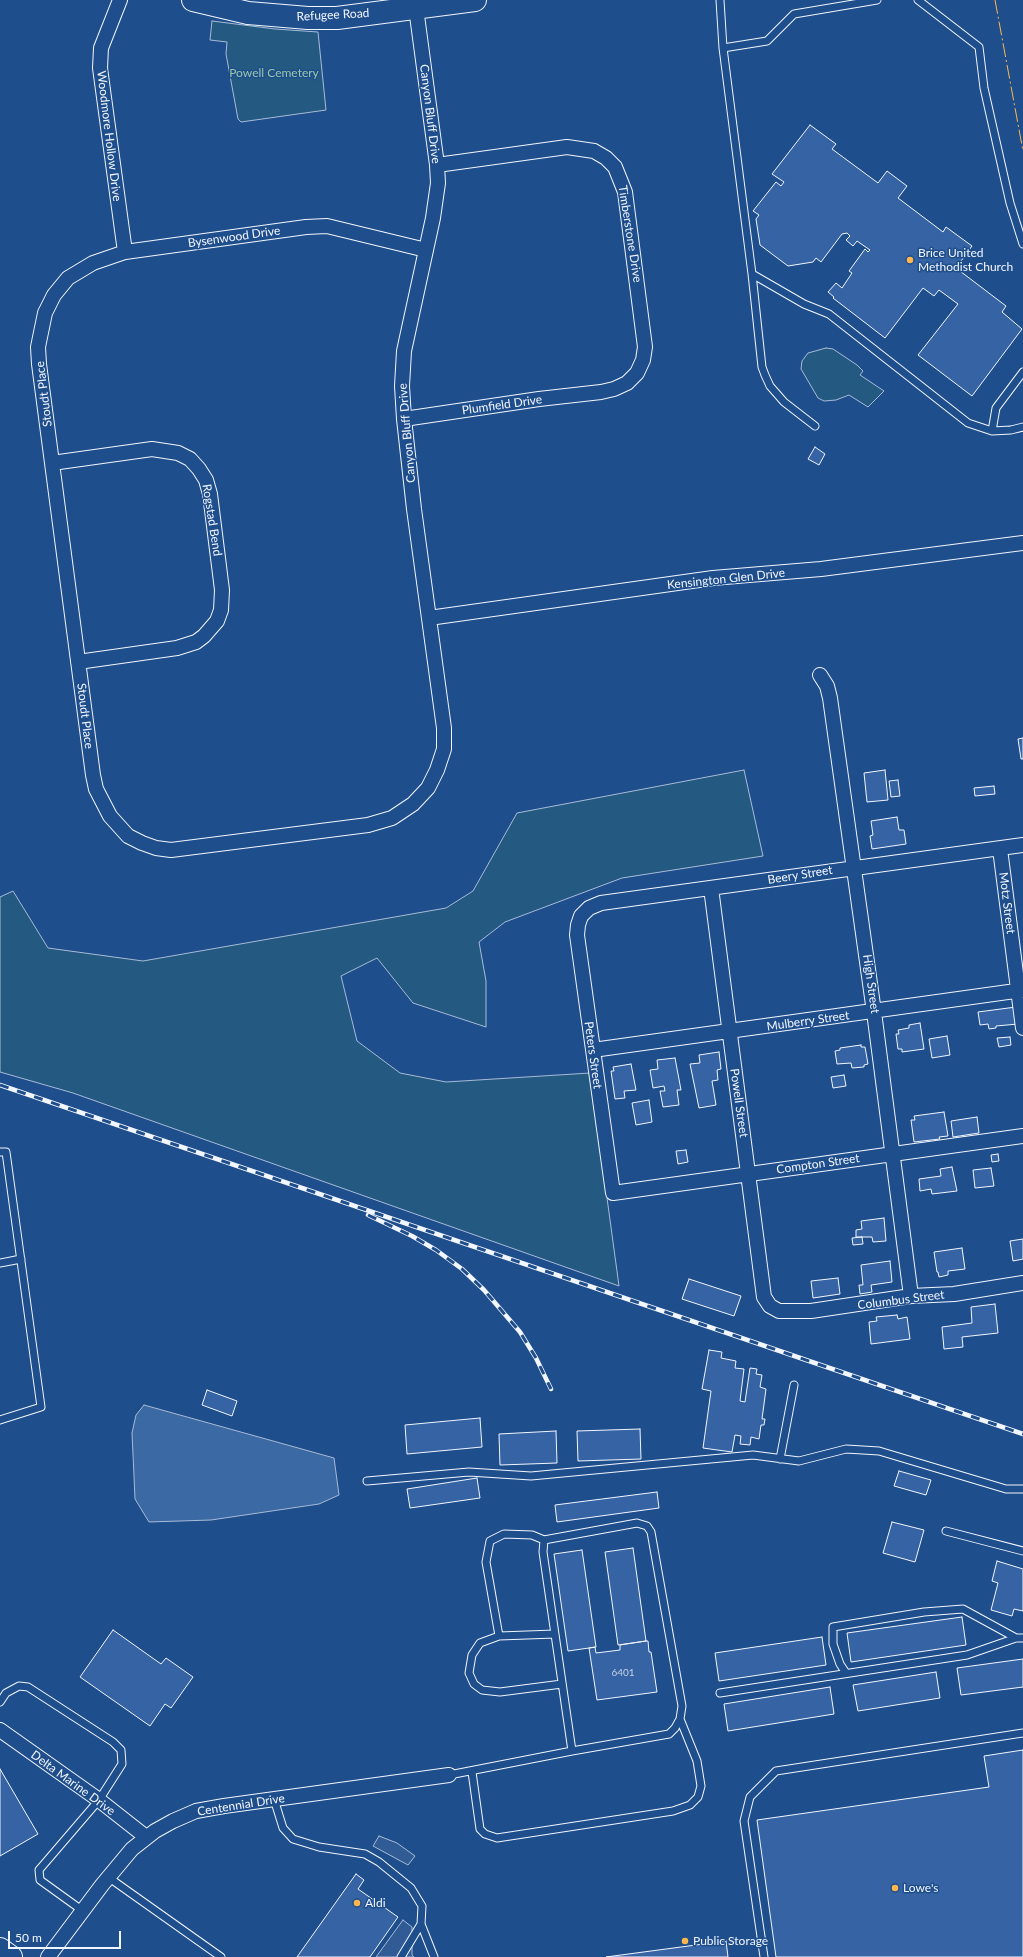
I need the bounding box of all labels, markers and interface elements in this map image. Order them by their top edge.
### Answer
street label: Refugee Road [296,6,370,24]
street label: Canyon Bluff Drive [417,64,443,164]
park label: Powell Cemetery [229,66,319,80]
street label: Woodmore Hollow Drive [94,70,124,202]
street label: Timberstone Drive [615,184,645,284]
street label: Bysenwood Drive [187,223,281,251]
place label: Brice United Methodist Church [918,246,1013,274]
marker: Brice United Methodist Church [905,255,915,265]
street label: Stoudt Place [33,360,55,428]
street label: Canyon Bluff Drive [395,383,419,483]
street label: Plumfield Drive [461,392,543,418]
street label: Rogstad Bend [199,483,225,557]
street label: Kensington Glen Drive [666,566,786,592]
street label: Stoudt Place [74,682,96,750]
street label: Beery Street [766,863,834,887]
street label: Motz Street [996,871,1018,935]
street label: High Street [860,954,882,1014]
street label: Mulberry Street [766,1008,850,1034]
street label: Peters Street [581,1020,605,1090]
street label: Powell Street [727,1068,751,1138]
street label: Compton Street [776,1151,860,1177]
street label: Columbus Street [857,1288,945,1312]
house number: 6401 [611,1667,635,1679]
street label: Delta Marine Drive [28,1748,118,1818]
street label: Centennial Drive [196,1791,286,1819]
place label: Lowe's [903,1881,938,1895]
marker: Lowe's [890,1883,900,1893]
place label: Aldi [365,1896,386,1910]
marker: Aldi [352,1898,362,1908]
scale bar [10,1923,123,1949]
text: 50 m [15,1930,42,1945]
place label: Public Storage [693,1934,768,1948]
marker: Public Storage [680,1936,690,1946]

